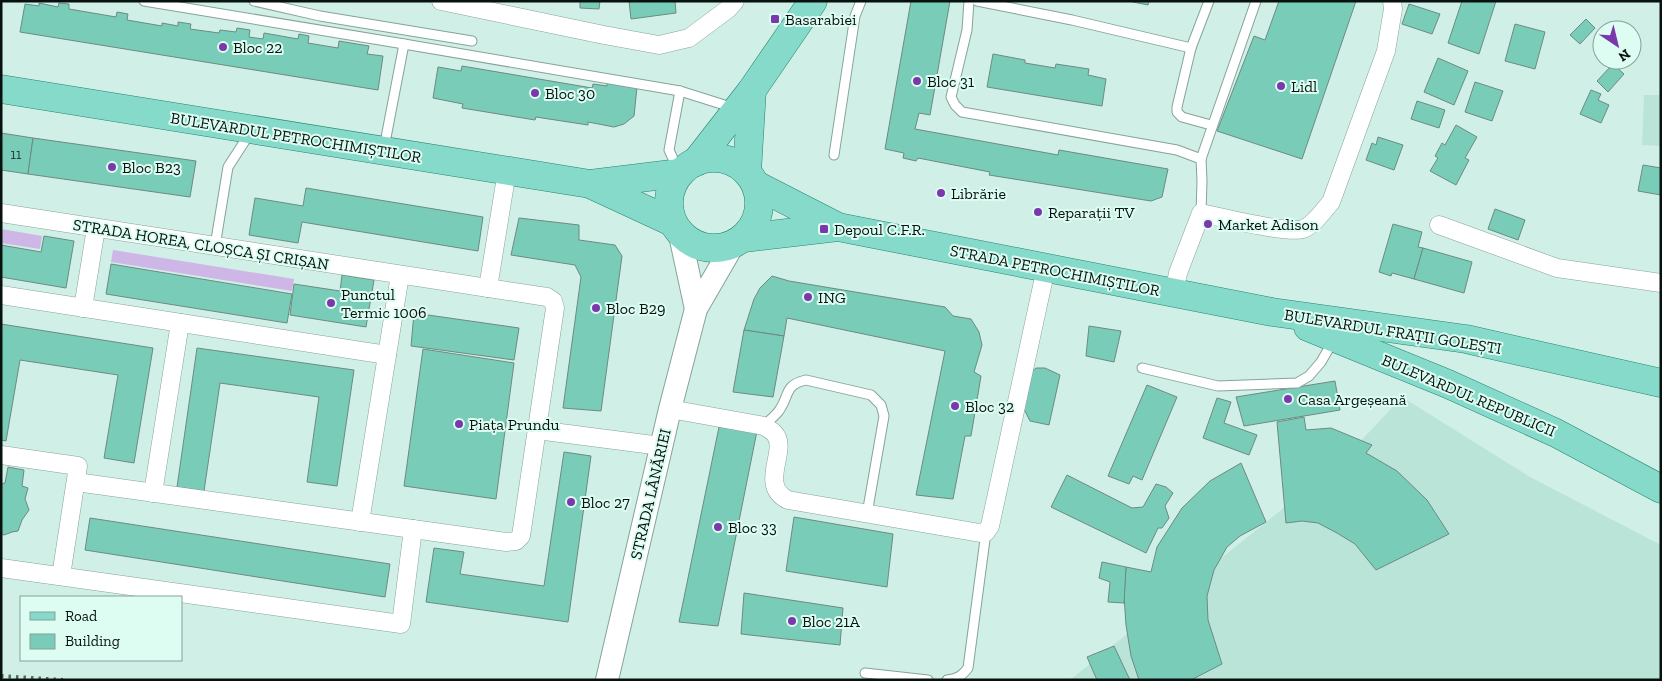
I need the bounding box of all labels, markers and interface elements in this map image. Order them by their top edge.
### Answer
place label: Basarabiei [785,10,857,29]
marker: Basarabiei [769,13,781,25]
north arrow [1592,20,1642,70]
place label: Bloc 22 [233,38,283,57]
marker: Bloc 22 [217,41,229,53]
text: N [1615,45,1633,65]
place label: Bloc 31 [927,72,974,91]
marker: Bloc 31 [911,75,923,87]
place label: Lidl [1291,77,1317,96]
marker: Lidl [1275,80,1287,92]
place label: Bloc 30 [545,84,595,103]
marker: Bloc 30 [529,87,541,99]
street label: BULEVARDUL PETROCHIMIȘTILOR [169,108,423,167]
house number: 11 [11,146,22,163]
place label: Bloc B23 [122,158,181,177]
marker: Bloc B23 [106,161,118,173]
place label: Librărie [951,184,1006,203]
marker: Librărie [935,187,947,199]
place label: Reparații TV [1048,203,1135,222]
marker: Reparații TV [1032,206,1044,218]
street label: STRADA HOREA, CLOȘCA ȘI CRIȘAN [72,215,330,274]
place label: Market Adison [1218,215,1320,234]
marker: Market Adison [1202,218,1214,230]
place label: Depoul C.F.R. [834,220,925,239]
marker: Depoul C.F.R. [818,223,830,235]
street label: STRADA PETROCHIMIȘTILOR [948,241,1162,300]
place label: Punctul Termic 1006 [341,285,427,322]
place label: ING [818,288,846,307]
marker: ING [802,291,814,303]
marker: Punctul Termic 1006 [325,297,337,309]
place label: Bloc B29 [606,299,665,318]
marker: Bloc B29 [590,302,602,314]
street label: BULEVARDUL FRAȚII GOLEȘTI [1283,305,1503,358]
street label: BULEVARDUL REPUBLICII [1379,350,1559,441]
place label: Casa Argeșeană [1298,390,1407,409]
marker: Casa Argeșeană [1282,393,1294,405]
place label: Bloc 32 [965,397,1014,416]
marker: Bloc 32 [949,400,961,412]
place label: Piața Prundu [469,415,560,434]
marker: Piața Prundu [453,418,465,430]
street label: STRADA LÂNĂRIEI [626,427,675,561]
place label: Bloc 27 [581,493,630,512]
marker: Bloc 27 [565,496,577,508]
place label: Bloc 33 [728,518,777,537]
marker: Bloc 33 [712,521,724,533]
legend [20,596,182,661]
text: Road [65,607,98,625]
place label: Bloc 21A [802,612,860,631]
marker: Bloc 21A [786,615,798,627]
text: Building [65,632,120,650]

